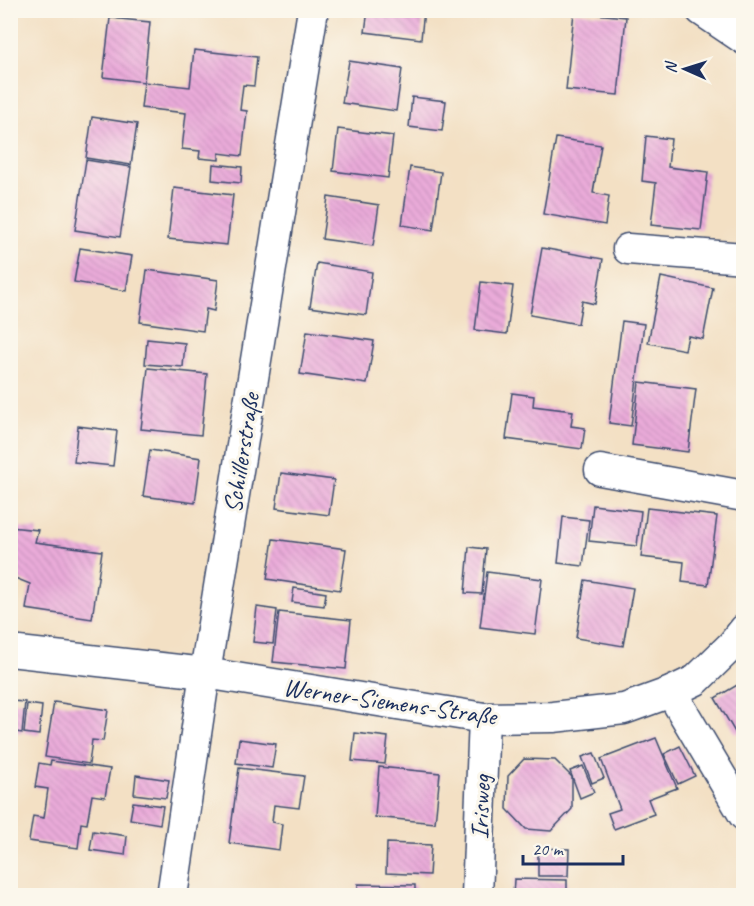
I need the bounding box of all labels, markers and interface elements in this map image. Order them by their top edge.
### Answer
north arrow [655,39,715,99]
text: N [661,60,681,74]
street label: Schillerstraße [216,388,268,515]
street label: Werner-Siemens-Straße [281,670,501,733]
street label: Irisweg [463,772,498,840]
scale bar [523,828,624,866]
text: 20 m [532,838,565,860]

